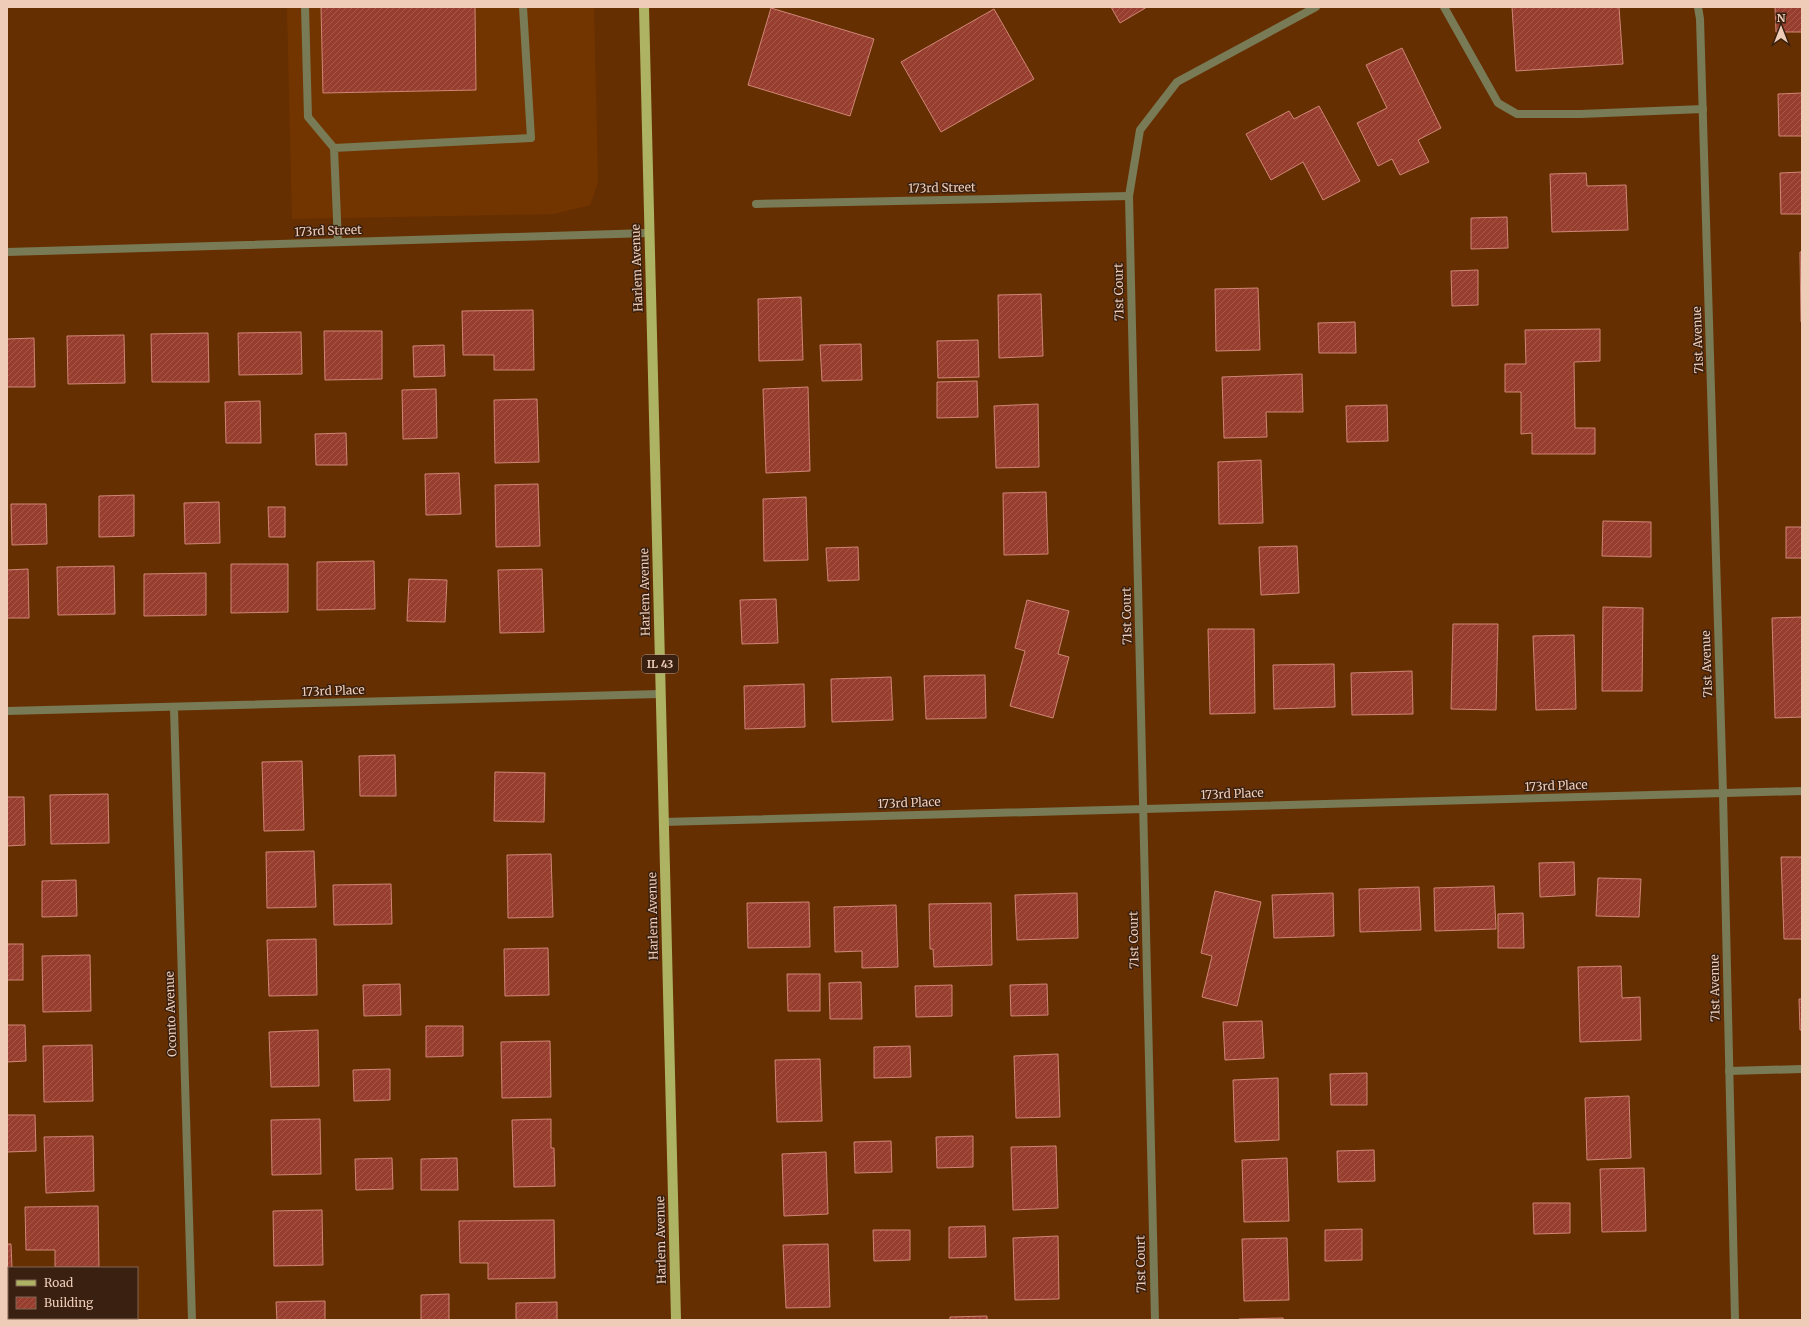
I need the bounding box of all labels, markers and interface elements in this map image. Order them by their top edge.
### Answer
north arrow [1761,8,1801,48]
text: N [1777,11,1786,25]
street label: 173rd Street [908,179,976,196]
street label: 173rd Street [294,222,362,239]
street label: Harlem Avenue [627,224,646,312]
street label: 71st Court [1110,263,1127,321]
street label: 71st Avenue [1689,306,1706,374]
street label: Harlem Avenue [636,548,653,636]
street label: 71st Court [1118,587,1135,645]
street label: 71st Avenue [1698,630,1715,698]
road number: IL 43 [642,655,678,673]
street label: 173rd Place [301,682,365,699]
street label: 173rd Place [1524,777,1588,794]
street label: 173rd Place [1200,785,1264,802]
street label: 173rd Place [877,794,941,811]
street label: Harlem Avenue [644,872,661,960]
street label: 71st Court [1125,911,1142,969]
street label: 71st Avenue [1706,954,1723,1022]
street label: Oconto Avenue [162,971,179,1057]
street label: Harlem Avenue [652,1196,669,1284]
street label: 71st Court [1132,1235,1149,1293]
legend [8,1267,138,1319]
text: Road [44,1275,73,1290]
text: Building [44,1295,94,1310]

